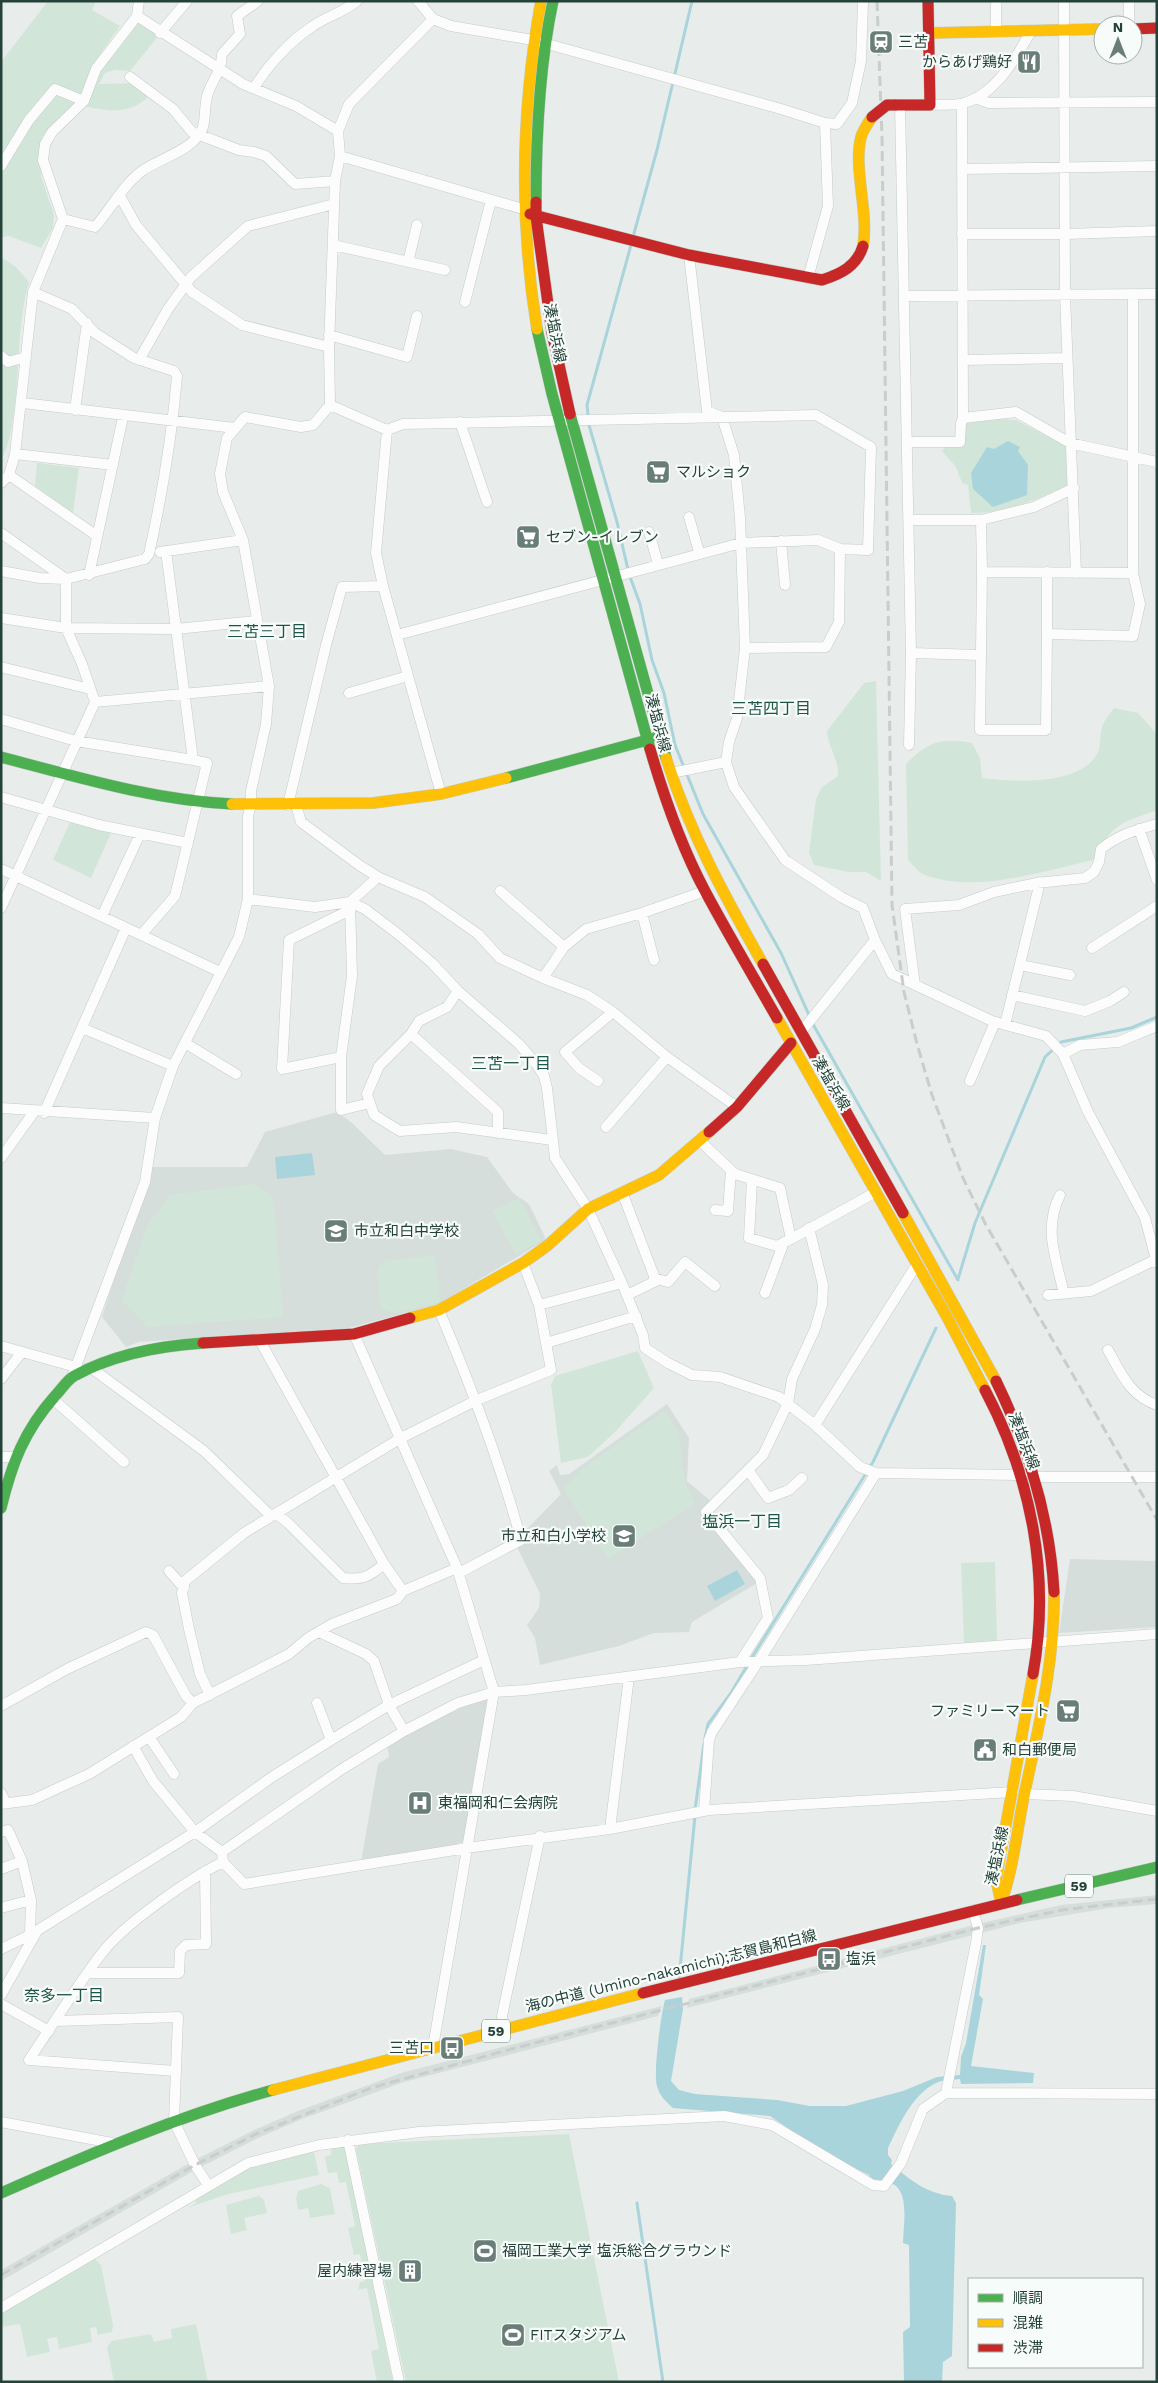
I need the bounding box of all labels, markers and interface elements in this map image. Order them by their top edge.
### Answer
north arrow [1093,15,1143,65]
text: N [1113,19,1123,35]
station icon: 三苫 [868,29,894,55]
place label: 三苫 [898,33,928,51]
restaurant icon: からあげ鶏好 [1016,49,1042,75]
place label: からあげ鶏好 [922,53,1012,71]
street label: 湊塩浜線 [540,302,570,364]
supermarket icon: マルショク [645,459,671,485]
place label: マルショク [676,463,751,481]
supermarket icon: セブン-イレブン [515,524,541,550]
place label: セブン-イレブン [546,528,659,546]
district label: 三苫三丁目 [227,622,307,641]
street label: 湊塩浜線 [642,692,674,754]
district label: 三苫四丁目 [731,699,811,718]
street label: 湊塩浜線 [808,1053,854,1113]
district label: 三苫一丁目 [471,1054,551,1073]
school or university icon: 市立和白中学校 [323,1218,349,1244]
place label: 市立和白中学校 [354,1222,459,1240]
street label: 湊塩浜線 [1005,1410,1043,1472]
district label: 塩浜一丁目 [702,1512,782,1531]
school or university icon: 市立和白小学校 [611,1523,637,1549]
place label: 市立和白小学校 [501,1527,606,1545]
supermarket icon: ファミリーマート [1055,1698,1081,1724]
place label: ファミリーマート [930,1702,1050,1720]
public building icon: 和白郵便局 [972,1737,998,1763]
place label: 和白郵便局 [1002,1741,1077,1759]
hospital icon: 東福岡和仁会病院 [407,1790,433,1816]
place label: 東福岡和仁会病院 [438,1794,558,1812]
street label: 湊塩浜線 [982,1825,1012,1887]
road number: 59 [1065,1874,1093,1898]
street label: 海の中道 (Umino-nakamichi);志賀島和白線 [524,1926,818,2016]
bus stop icon: 塩浜 [816,1946,842,1972]
place label: 塩浜 [846,1950,876,1968]
district label: 奈多一丁目 [24,1986,104,2005]
road number: 59 [482,2020,510,2042]
bus stop icon: 三苫口 [439,2035,465,2061]
place label: 三苫口 [389,2039,434,2057]
sports icon: 福岡工業大学 塩浜総合グラウンド [472,2238,498,2264]
place label: 福岡工業大学 塩浜総合グラウンド [502,2242,732,2260]
building icon: 屋内練習場 [397,2258,423,2284]
place label: 屋内練習場 [317,2262,392,2280]
legend [968,2278,1143,2368]
text: 順調 [1013,2289,1043,2307]
text: 混雑 [1013,2314,1043,2332]
sports icon: FITスタジアム [500,2322,526,2348]
place label: FITスタジアム [530,2326,627,2344]
text: 渋滞 [1013,2339,1043,2357]

